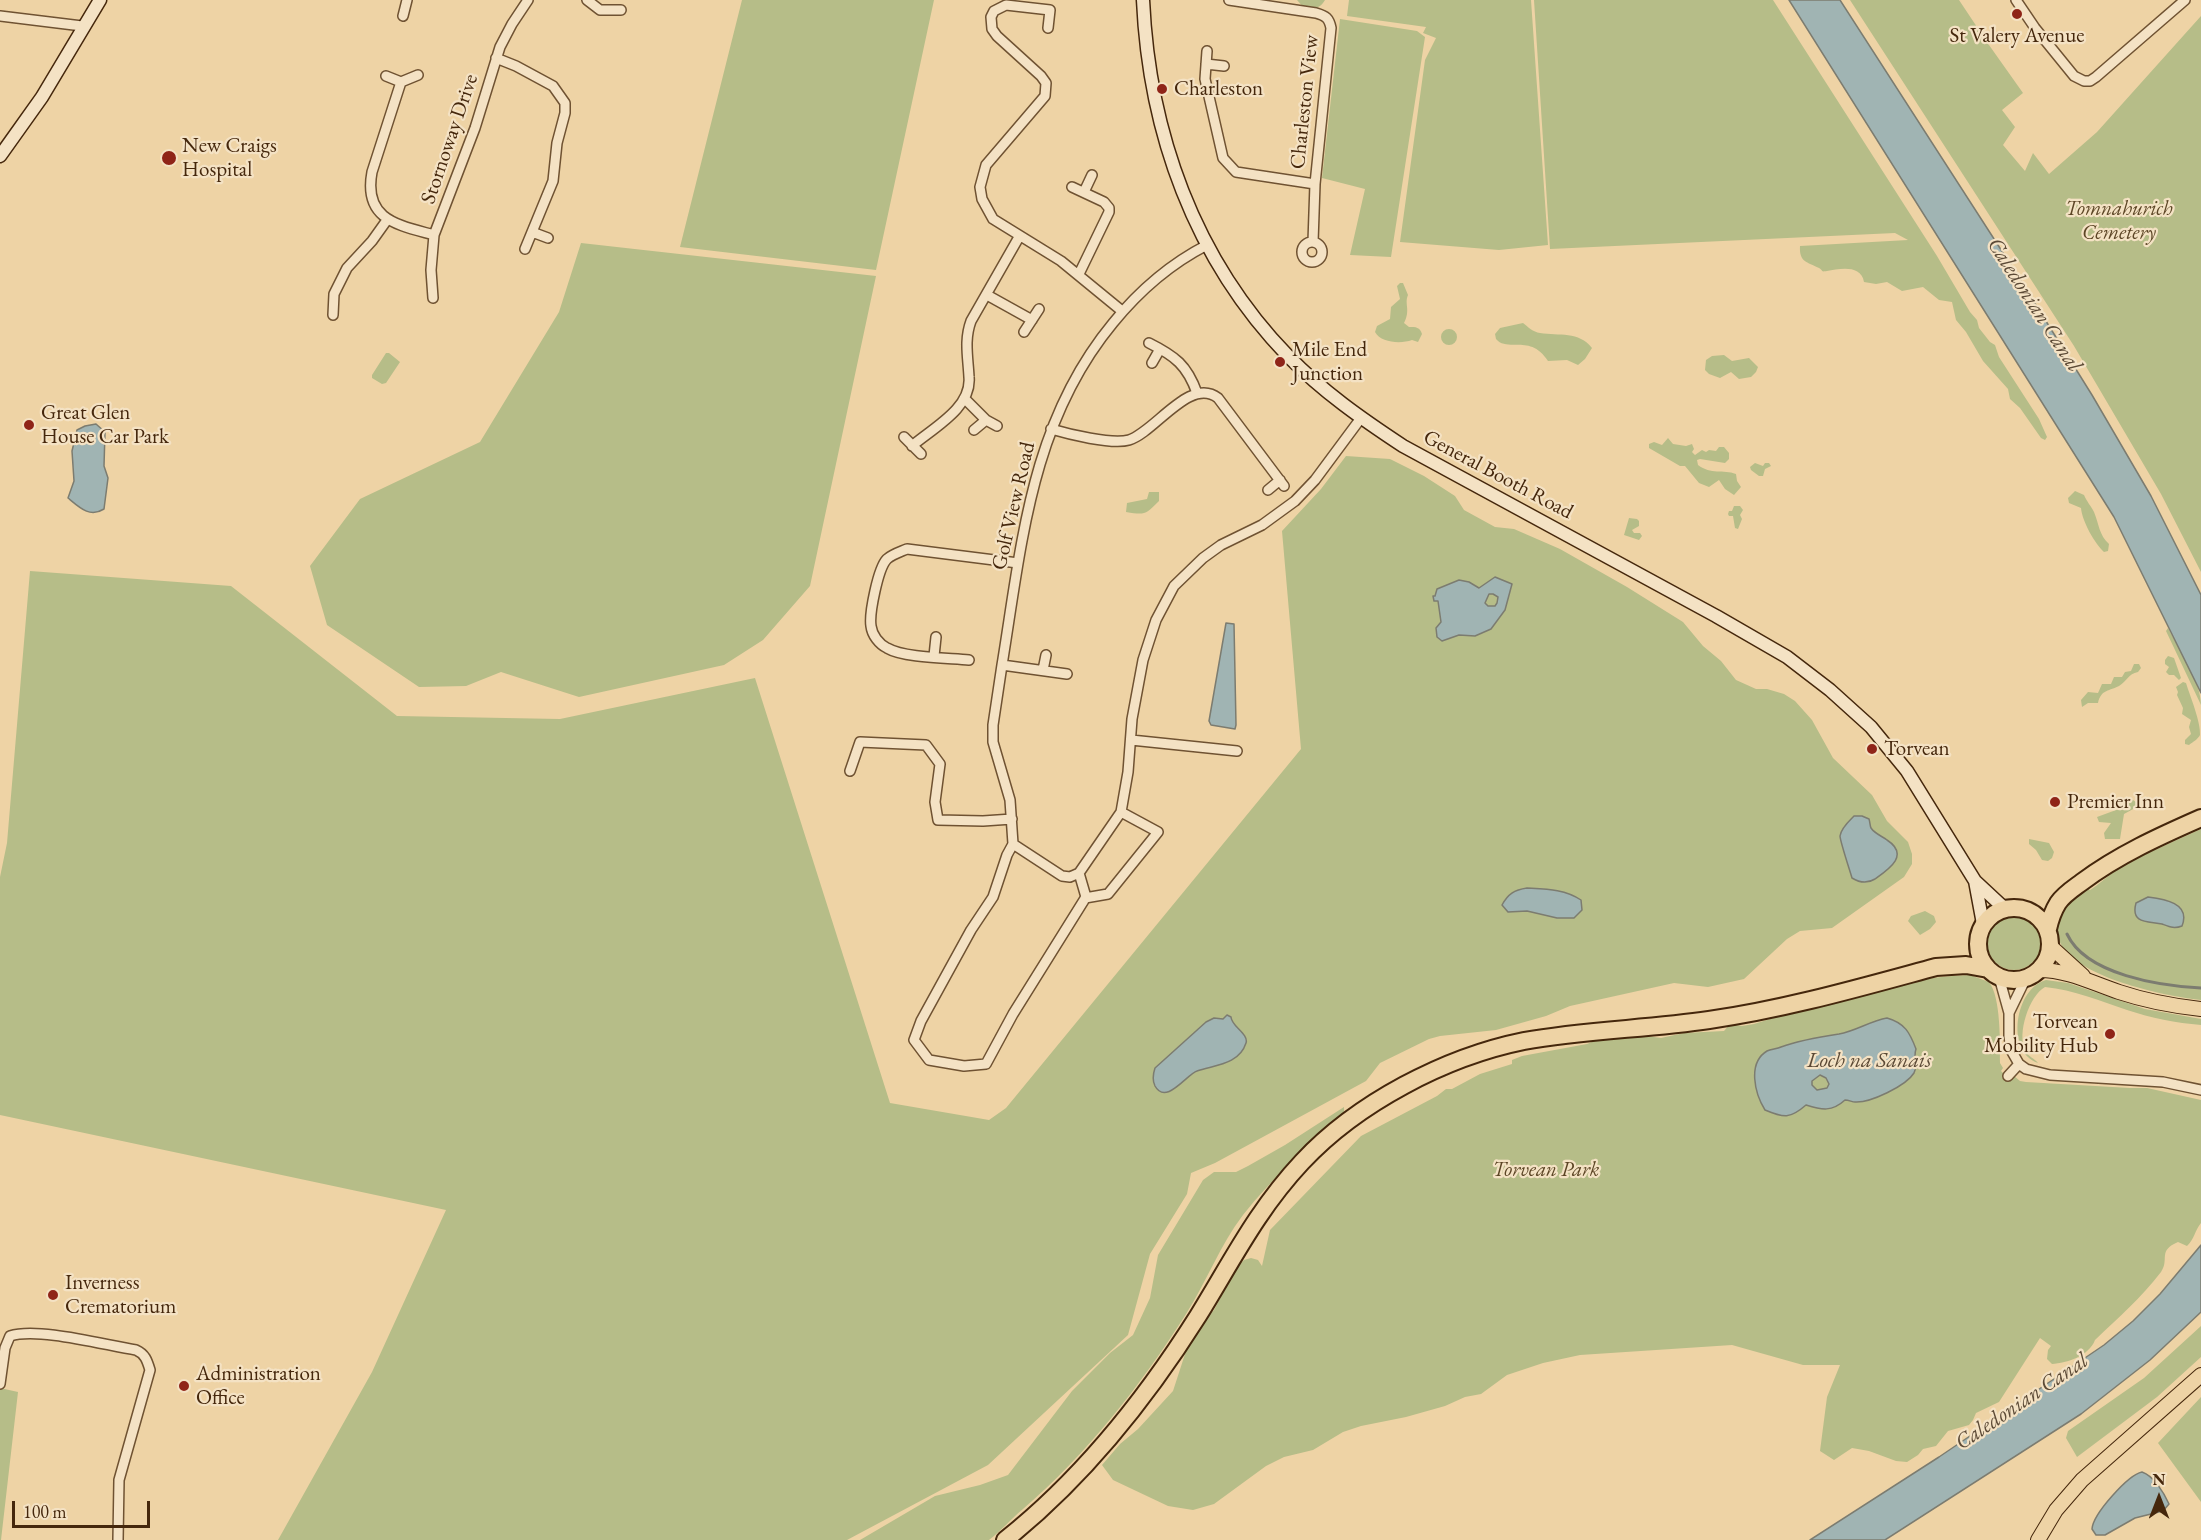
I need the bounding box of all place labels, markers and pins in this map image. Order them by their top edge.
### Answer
marker: St Valery Avenue [2010,7,2024,21]
place label: St Valery Avenue [1950,23,2084,49]
place label: Charleston [1174,76,1263,102]
marker: Charleston [1155,82,1169,96]
place label: New Craigs Hospital [182,133,277,183]
marker: New Craigs Hospital [160,149,178,167]
place label: Mile End Junction [1292,337,1367,387]
marker: Mile End Junction [1273,355,1287,369]
place label: Great Glen House Car Park [41,400,169,450]
marker: Great Glen House Car Park [22,418,36,432]
place label: Torvean [1884,736,1950,762]
marker: Torvean [1865,742,1879,756]
place label: Premier Inn [2067,789,2164,815]
marker: Premier Inn [2048,795,2062,809]
place label: Torvean Mobility Hub [1984,1009,2098,1059]
marker: Torvean Mobility Hub [2103,1027,2117,1041]
place label: Inverness Crematorium [65,1270,176,1320]
marker: Inverness Crematorium [46,1288,60,1302]
place label: Administration Office [196,1361,321,1411]
marker: Administration Office [177,1379,191,1393]

